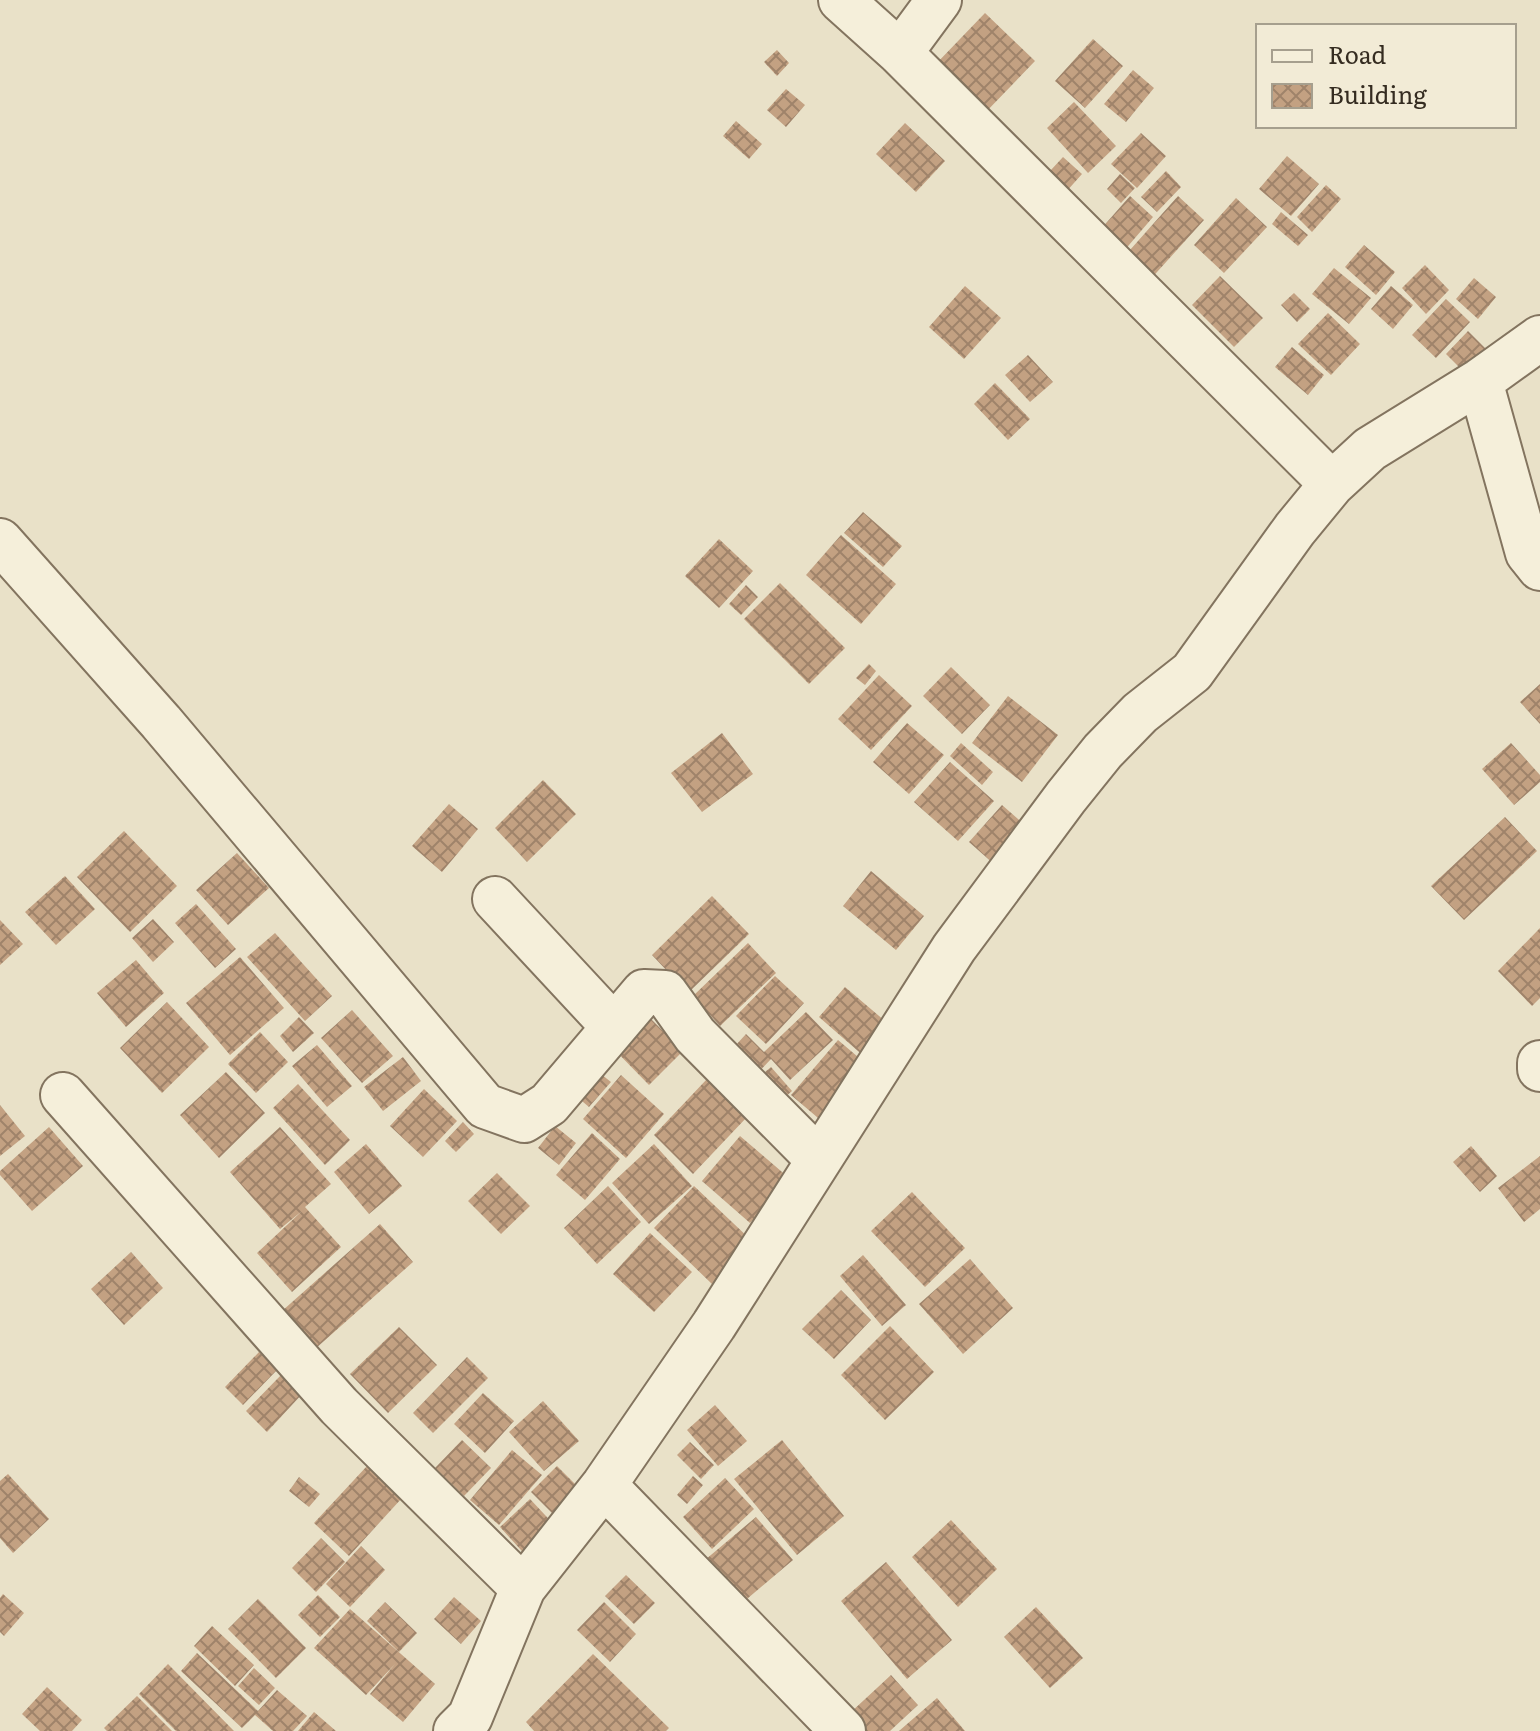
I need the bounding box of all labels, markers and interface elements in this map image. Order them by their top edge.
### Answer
legend [1256,24,1516,128]
text: Road [1328,36,1387,71]
text: Building [1328,76,1427,111]

